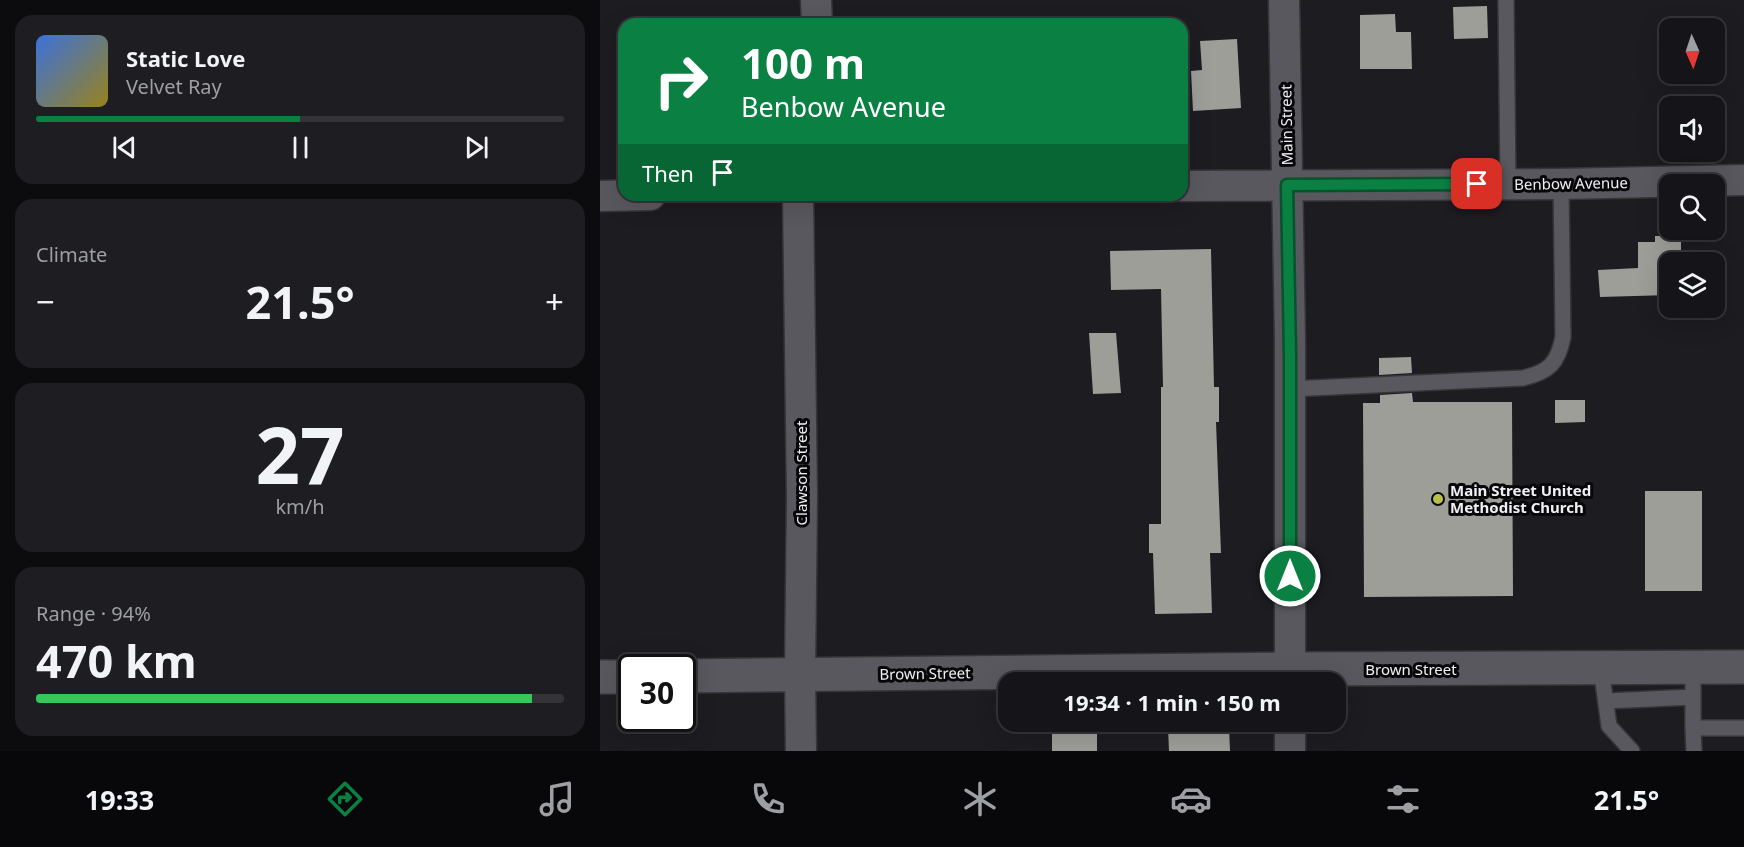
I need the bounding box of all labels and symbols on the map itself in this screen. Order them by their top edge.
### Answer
north arrow [1659,18,1725,84]
street label: Main Street [1275,84,1297,166]
pin [1451,158,1502,209]
street label: Benbow Avenue [1514,172,1628,194]
street label: Clawson Street [791,420,811,525]
place label: Main Street United Methodist Church [1450,480,1591,517]
marker: Main Street United Methodist Church [1431,492,1445,506]
position arrow [1258,544,1322,608]
speed limit sign: 30 [618,654,696,732]
street label: Brown Street [1365,659,1457,679]
street label: Brown Street [879,662,971,684]

